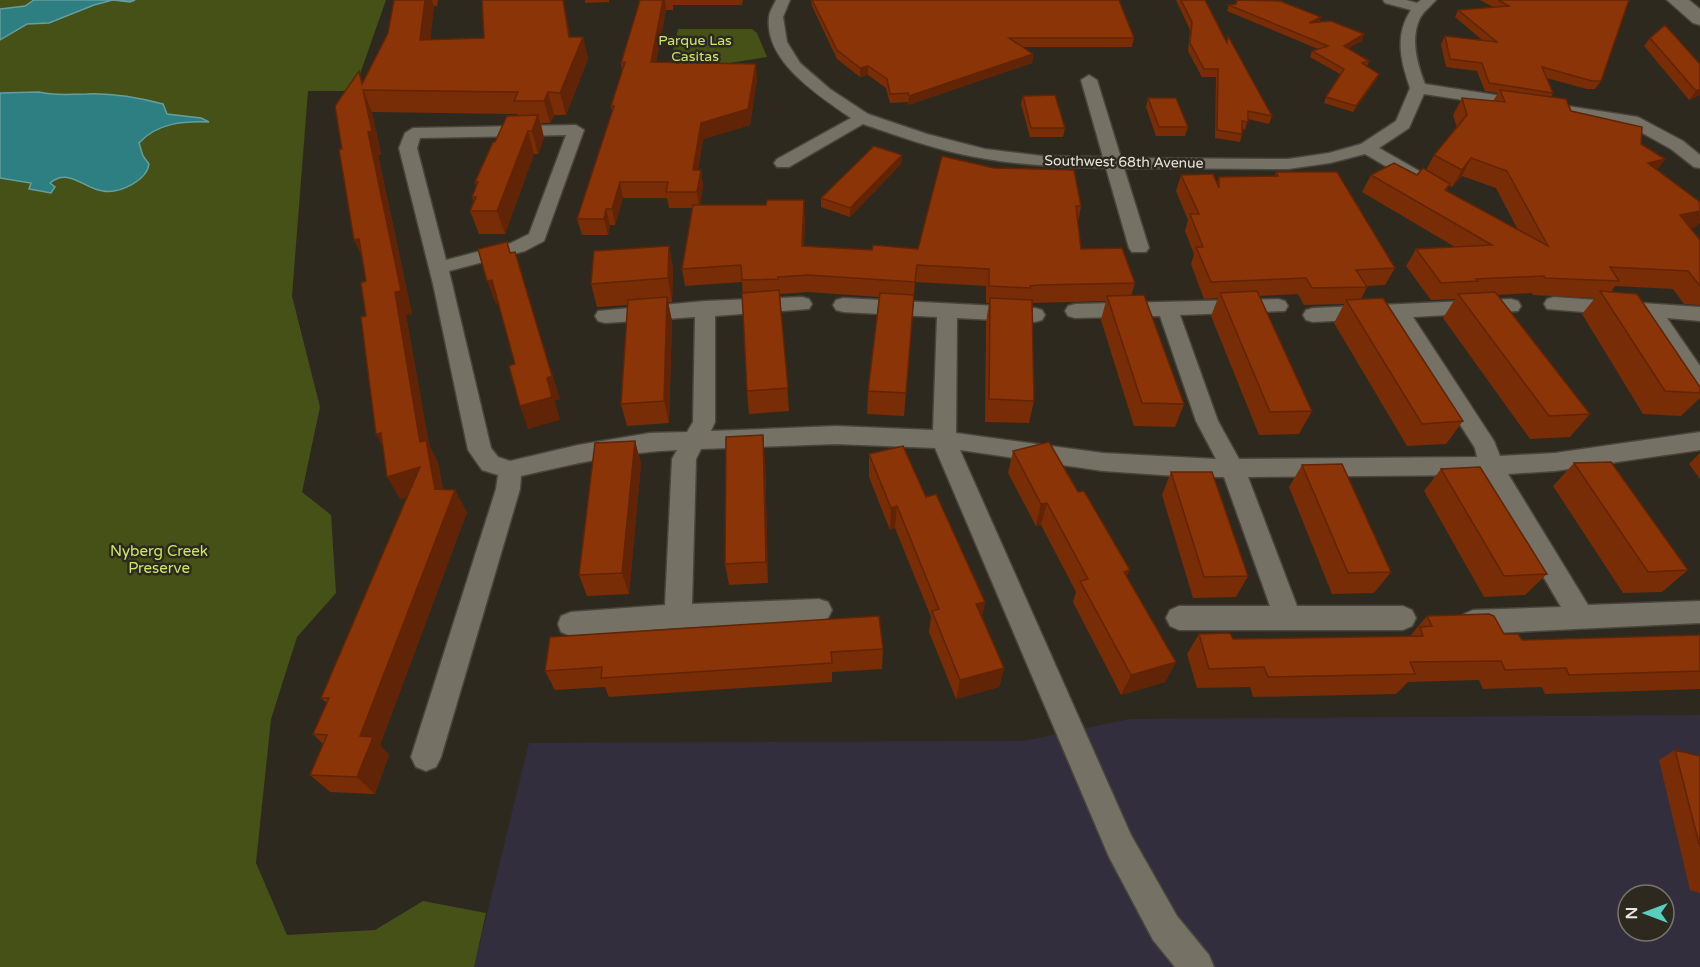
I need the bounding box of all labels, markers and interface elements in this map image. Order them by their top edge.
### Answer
park label: Parque Las Casitas [658,32,732,65]
street label: Southwest 68th Avenue [1044,152,1204,172]
park label: Nyberg Creek Preserve [110,542,208,577]
north arrow [1616,883,1676,943]
text: N [1622,907,1642,919]

